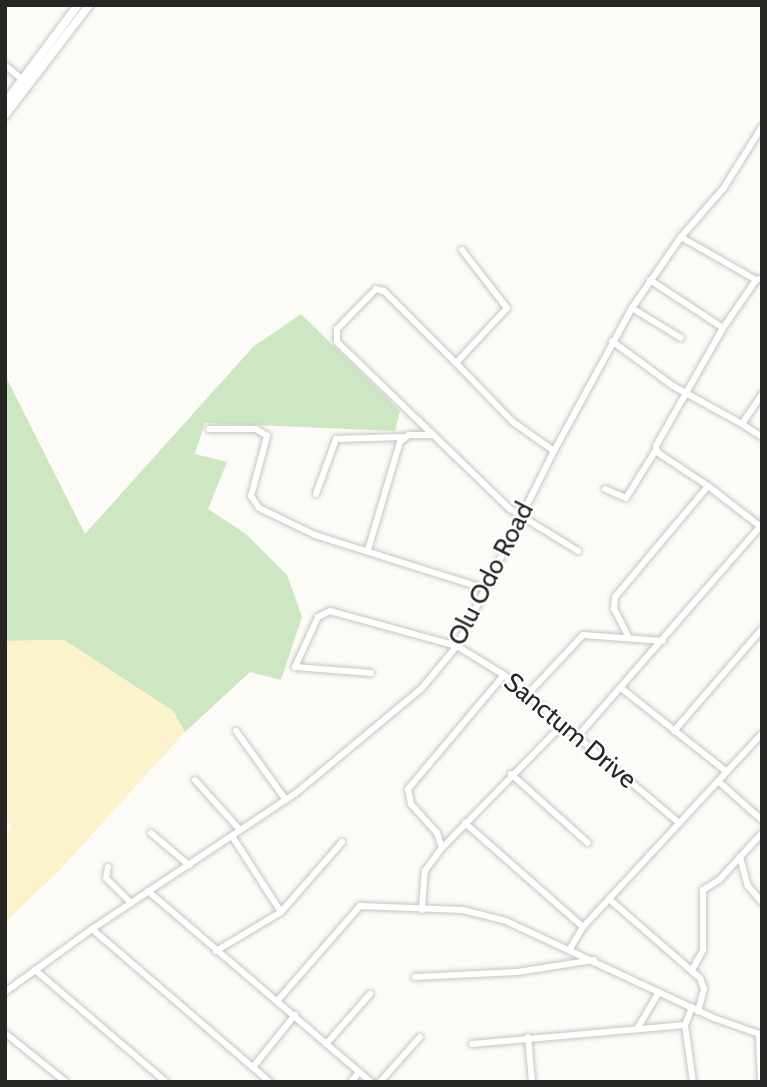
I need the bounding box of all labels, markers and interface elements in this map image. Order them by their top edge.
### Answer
street label: Olu Odo Road [442,497,540,651]
street label: Sanctum Drive [497,667,643,795]

